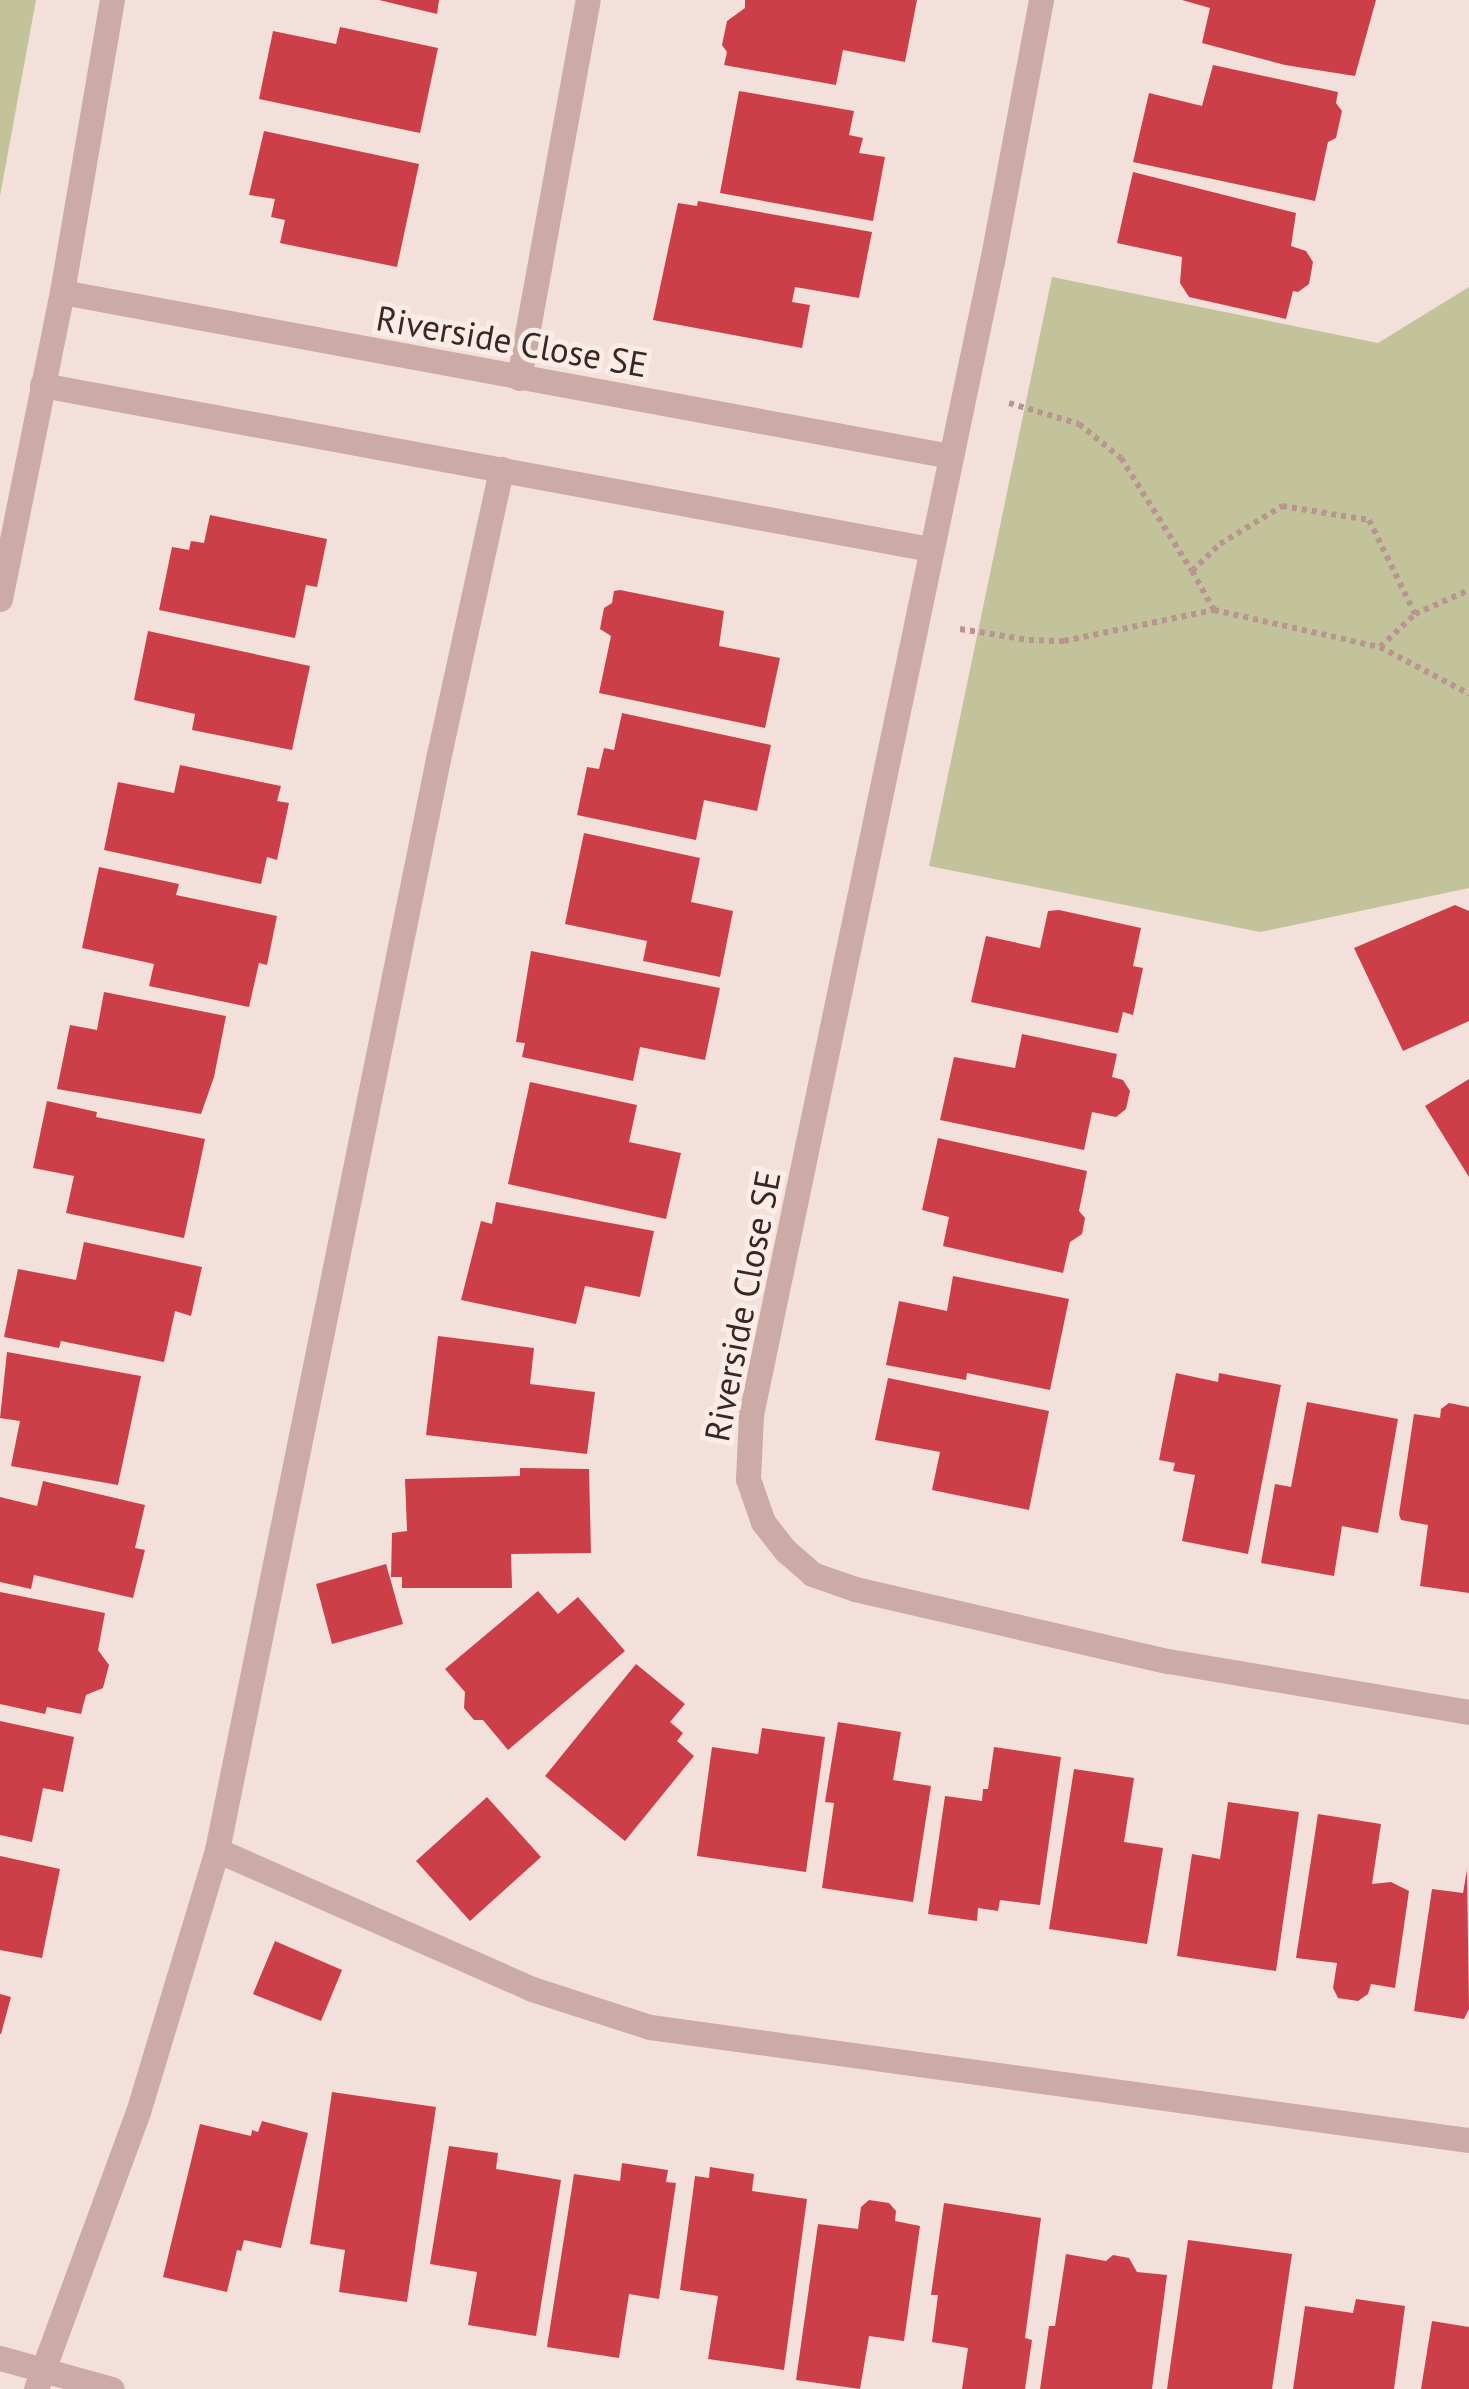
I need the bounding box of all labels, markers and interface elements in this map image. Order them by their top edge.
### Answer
street label: Riverside Close SE [373,296,651,386]
street label: Riverside Close SE [695,1167,789,1445]

